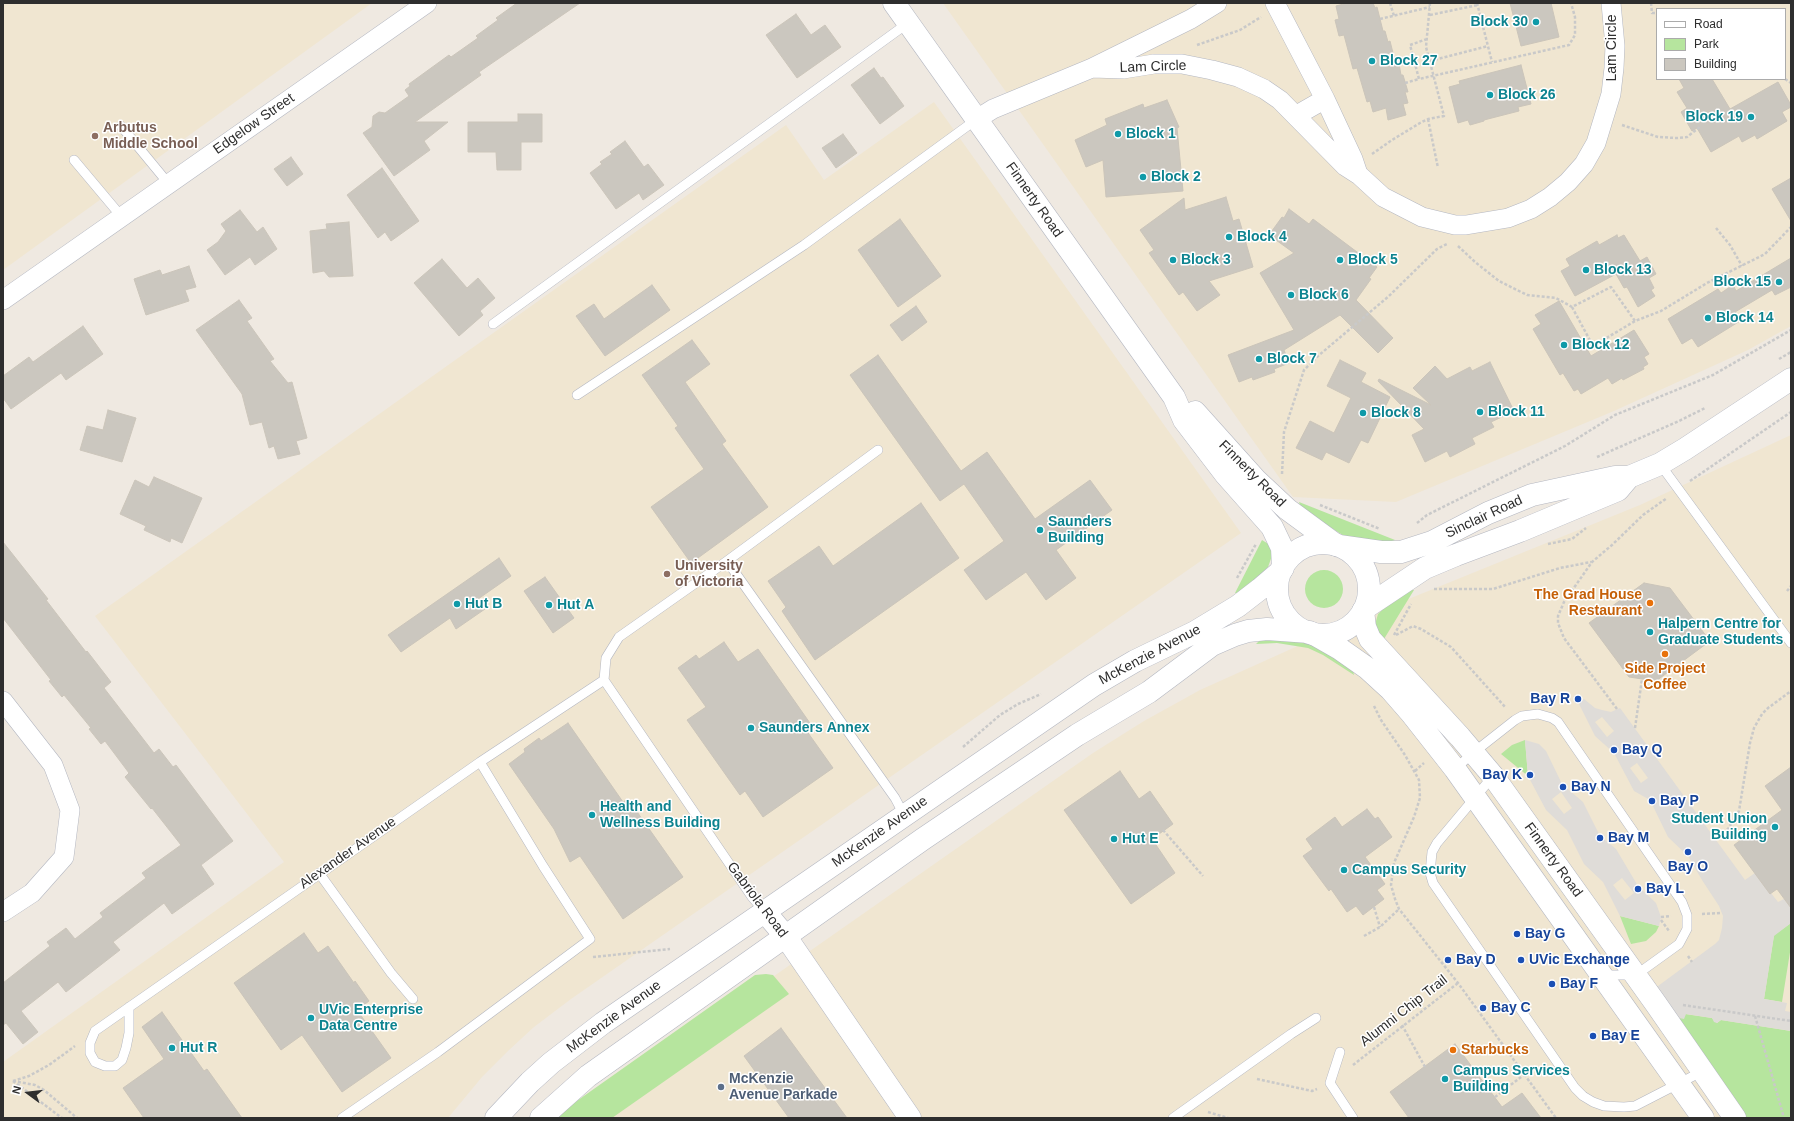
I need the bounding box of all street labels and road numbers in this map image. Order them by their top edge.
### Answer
street label: Lam Circle [1604,15,1620,81]
street label: Lam Circle [1119,57,1187,77]
street label: Edgelow Street [210,90,298,158]
street label: Finnerty Road [1002,159,1066,241]
street label: Finnerty Road [1215,437,1289,511]
street label: Sinclair Road [1443,492,1525,542]
street label: McKenzie Avenue [1096,621,1204,689]
street label: McKenzie Avenue [829,793,931,871]
street label: Alexander Avenue [296,813,400,893]
street label: Finnerty Road [1520,819,1586,901]
street label: Gabriola Road [723,859,791,941]
street label: Alumni Chip Trail [1357,972,1451,1050]
street label: McKenzie Avenue [564,977,664,1057]

